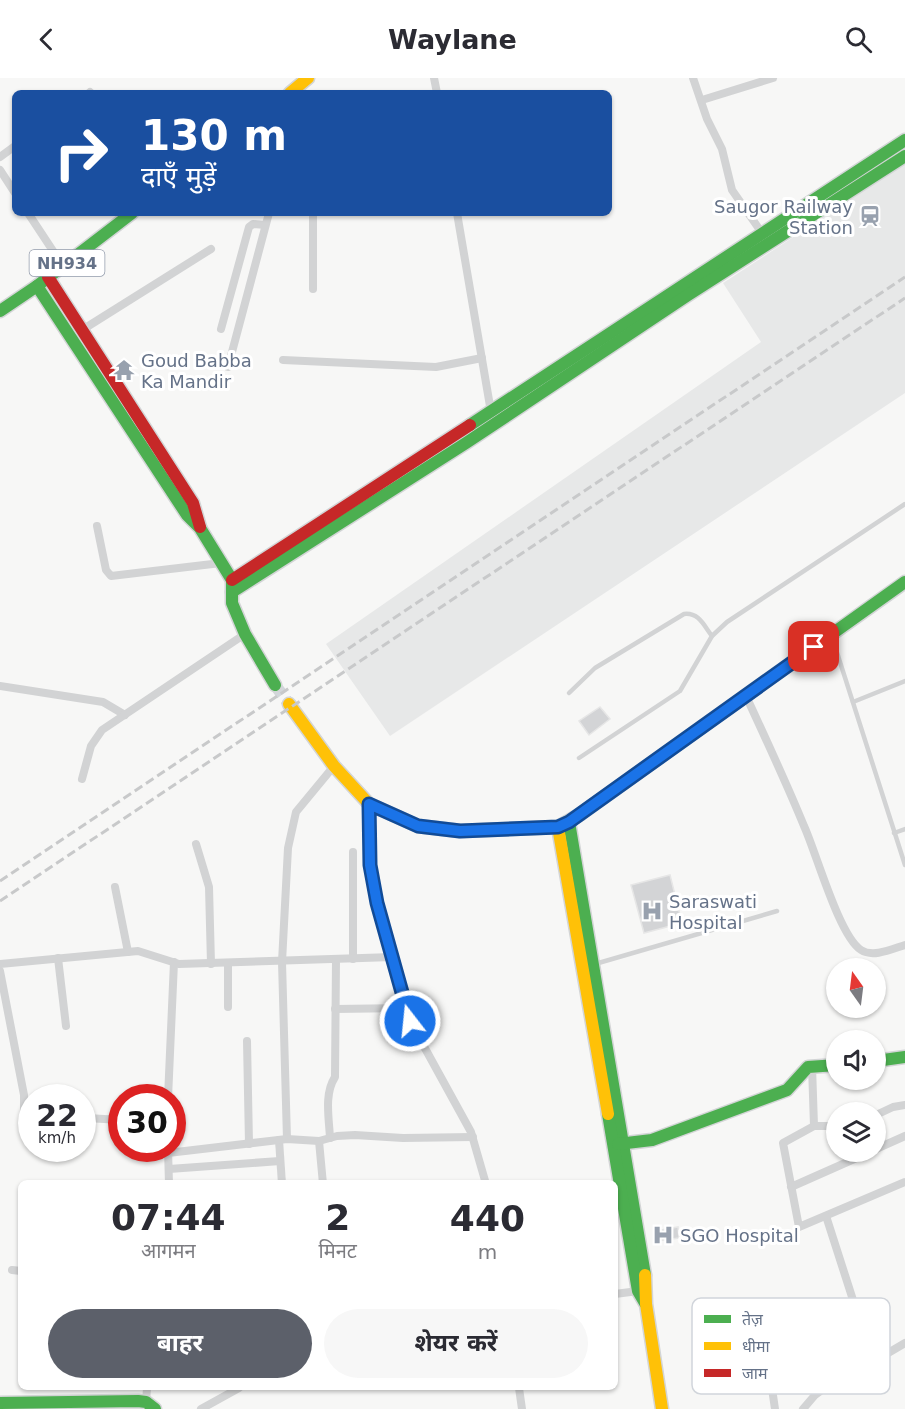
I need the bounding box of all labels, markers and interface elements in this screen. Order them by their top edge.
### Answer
icon: back [30,23,63,56]
icon: search [842,23,875,56]
text: Waylane [388,24,517,55]
text: 130 m [141,111,287,160]
icon: right [42,114,120,192]
text: दाएँ मुड़ें [141,161,216,192]
place label: Saugor Railway Station [714,196,853,238]
station icon: Saugor Railway Station [858,204,882,228]
road number: NH934 [29,250,104,276]
place label: Goud Babba Ka Mandir [141,350,252,392]
temple icon: Goud Babba Ka Mandir [112,358,136,382]
pin [788,621,839,672]
icon: arrive [797,630,830,663]
place label: Saraswati Hospital [669,891,757,933]
hospital icon: Saraswati Hospital [640,899,664,923]
north arrow [826,958,886,1018]
map controls [826,958,886,1162]
position arrow [378,989,442,1053]
button: sound [826,1030,886,1090]
speed limit sign: 30 [108,1084,186,1162]
text: 22 [36,1098,78,1133]
button: layers [826,1102,886,1162]
text: km/h [38,1129,76,1147]
text: 07:44 [111,1197,226,1238]
text: 2 [325,1197,350,1238]
text: 440 [450,1198,525,1239]
hospital icon: SGO Hospital [651,1223,675,1247]
place label: SGO Hospital [680,1225,799,1246]
text: आगमन [141,1239,196,1263]
text: मिनट [319,1239,357,1263]
text: m [478,1240,497,1264]
legend [692,1298,890,1394]
button: बाहर [48,1309,312,1378]
button: शेयर करें [324,1309,588,1378]
text: तेज़ [742,1310,764,1329]
text: धीमा [742,1337,771,1356]
text: जाम [742,1364,768,1383]

